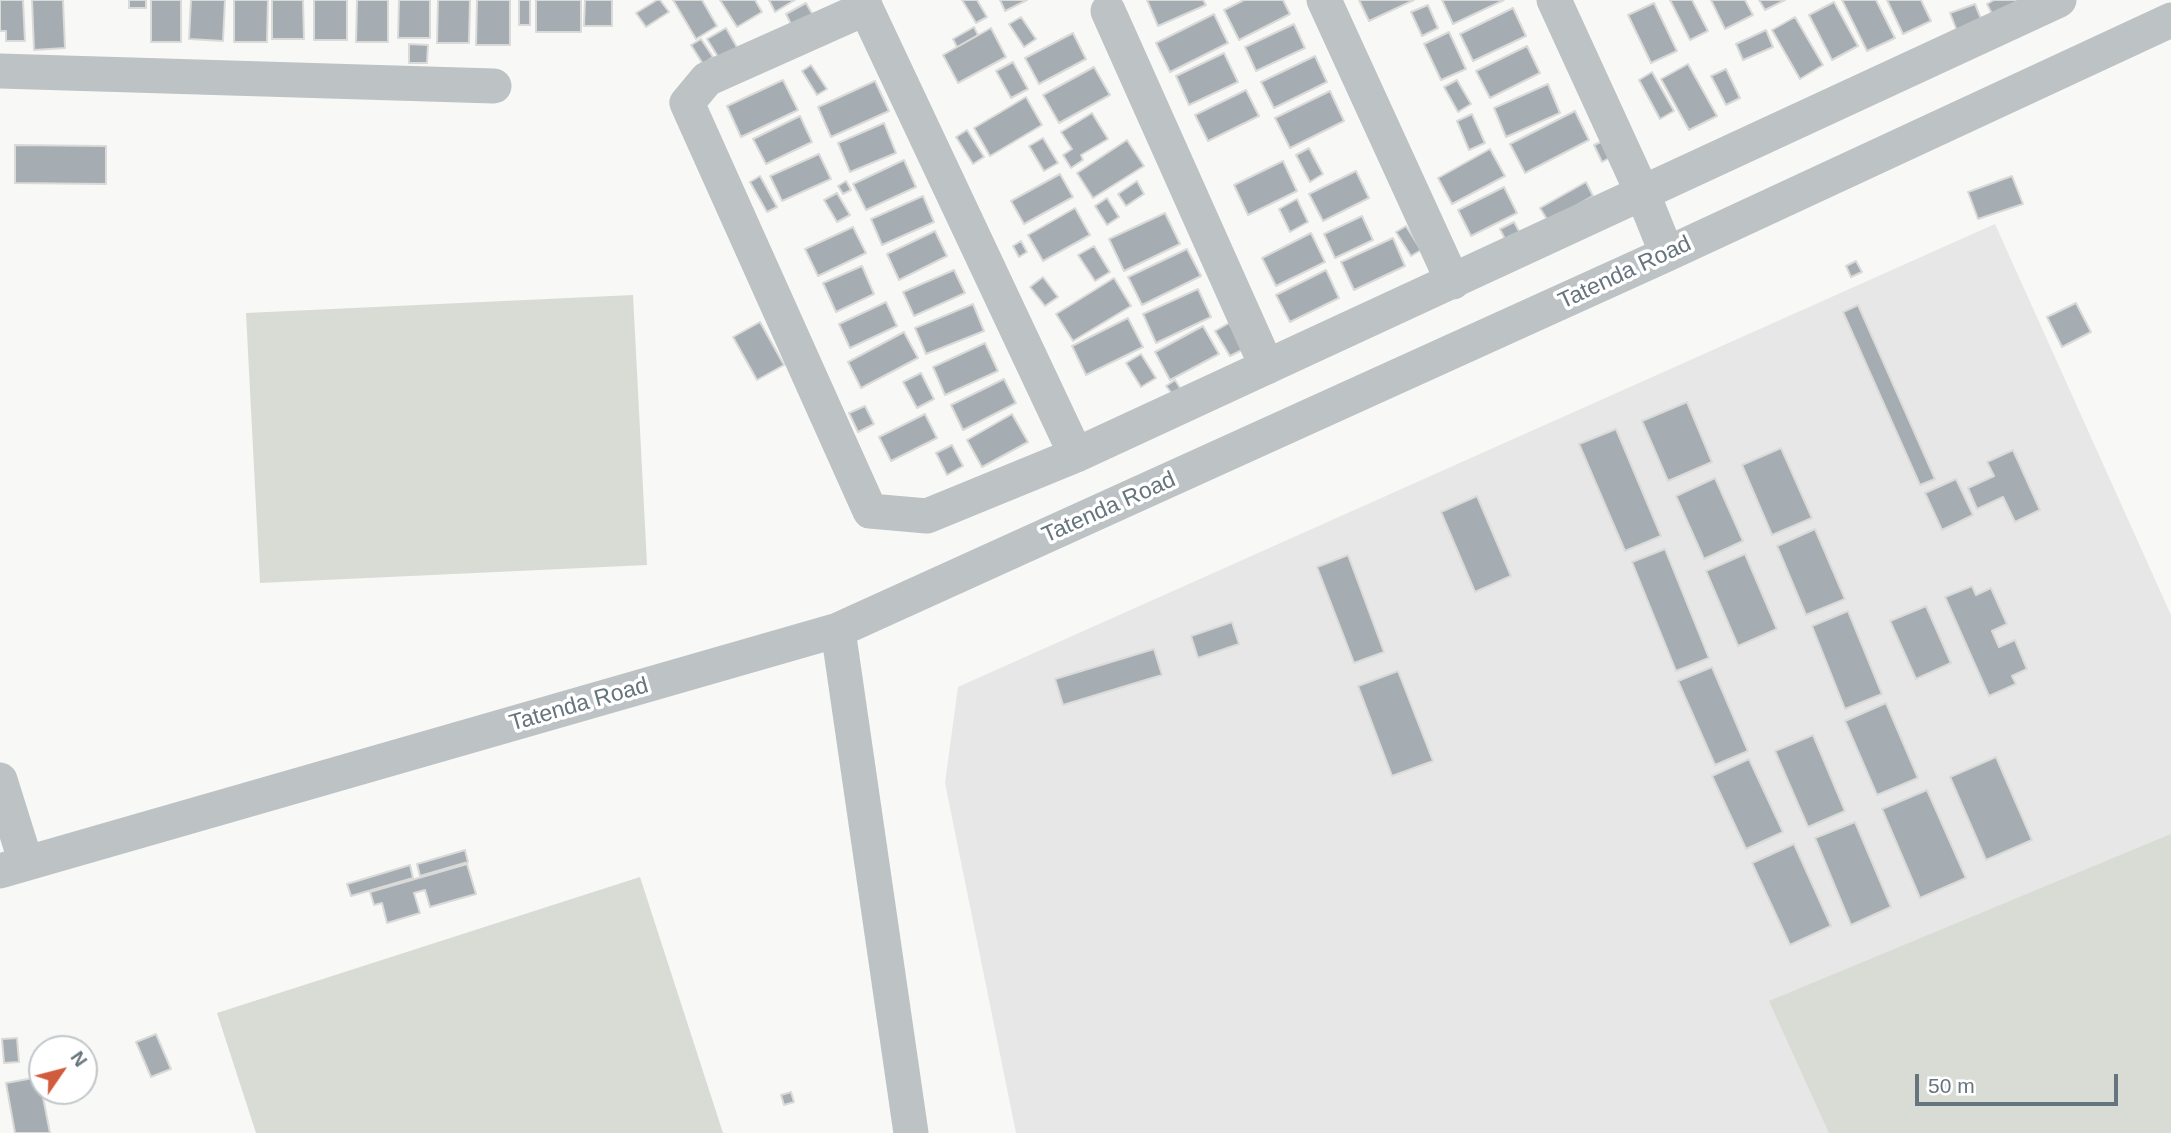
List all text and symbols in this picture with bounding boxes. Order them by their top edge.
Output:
street label: Tatenda Road [1554,230,1696,316]
street label: Tatenda Road [1038,466,1180,550]
street label: Tatenda Road [506,672,652,738]
north arrow [28,1035,98,1105]
text: N [66,1047,92,1070]
scale bar [1919,1060,2122,1104]
text: 50 m [1928,1074,1975,1097]

